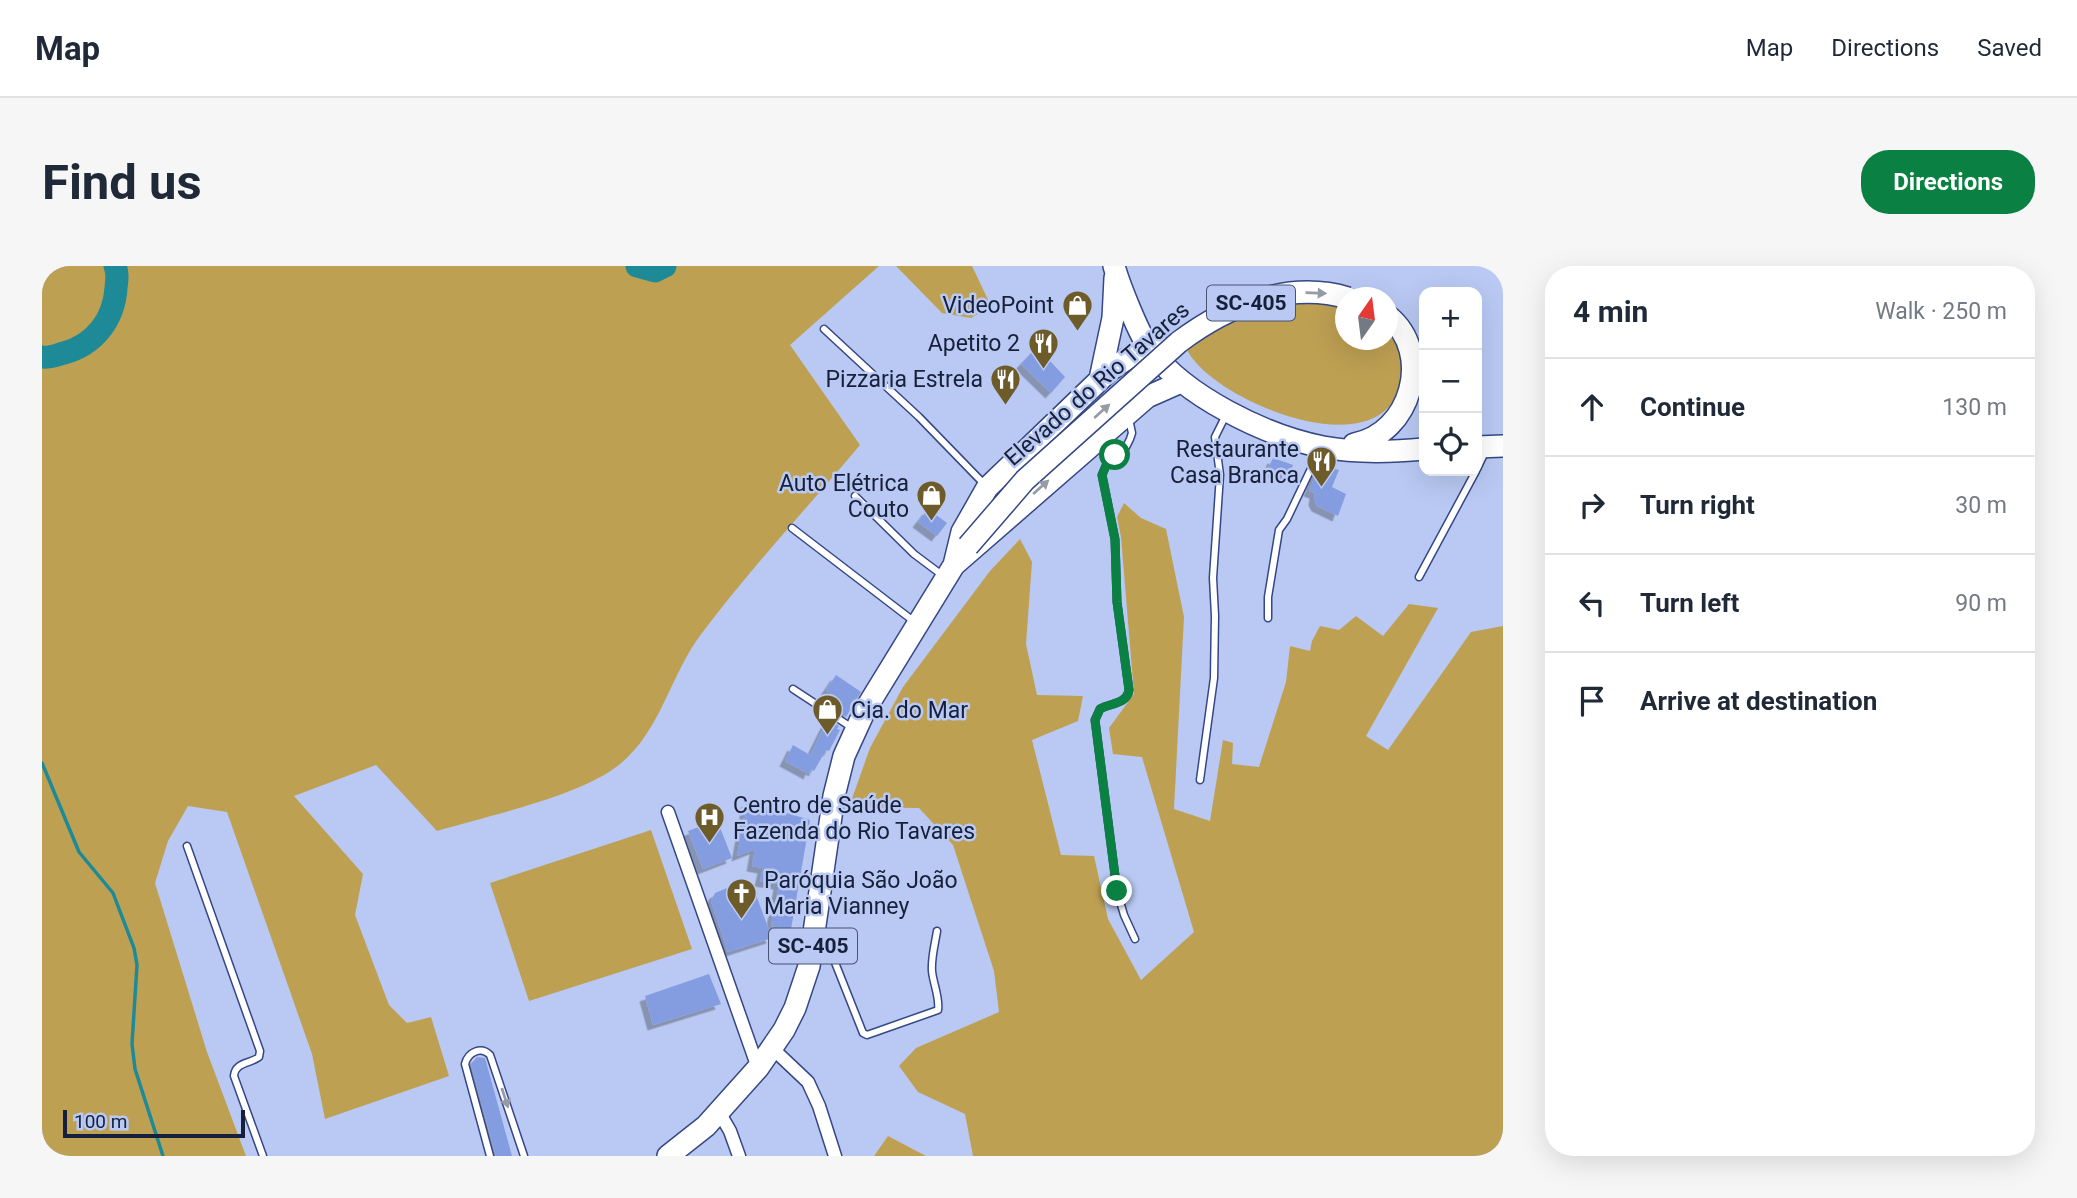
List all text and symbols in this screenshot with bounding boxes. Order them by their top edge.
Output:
text: Map [35,29,100,68]
text: Map [1746,34,1793,62]
text: Directions [1831,34,1939,62]
text: Saved [1977,34,2042,62]
button: Directions [1861,150,2035,214]
text: Find us [42,154,202,211]
road number: SC-405 [1207,286,1295,320]
one-way arrow [1305,287,1327,298]
north arrow [1335,287,1398,350]
map controls [1419,287,1482,476]
button: + [1419,287,1482,350]
shop icon: VideoPoint [1060,288,1094,332]
place label: VideoPoint [942,292,1054,319]
text: 4 min [1573,294,1648,329]
street label: Elevado do Rio Tavares [999,296,1195,472]
text: Walk · 250 m [1875,298,2007,325]
restaurant icon: Apetito 2 [1026,326,1060,370]
place label: Apetito 2 [928,330,1020,357]
button: − [1419,350,1482,413]
restaurant icon: Pizzaria Estrela [989,362,1023,406]
place label: Pizzaria Estrela [826,366,983,393]
icon: ahead [1573,388,1611,426]
text: Continue [1640,392,1745,422]
text: 130 m [1942,394,2007,421]
one-way arrow [1093,403,1111,419]
button: locate [1419,413,1482,476]
place label: Restaurante Casa Branca [1170,436,1299,489]
route start [1099,439,1130,470]
restaurant icon: Restaurante Casa Branca [1305,445,1339,489]
place label: Auto Elétrica Couto [779,470,909,523]
shop icon: Auto Elétrica Couto [915,479,949,523]
one-way arrow [1033,480,1050,495]
icon: right [1573,486,1611,524]
text: Turn right [1640,490,1755,520]
text: 30 m [1955,492,2007,519]
icon: left [1573,584,1611,622]
text: Turn left [1640,588,1739,618]
text: 90 m [1955,590,2007,617]
icon: arrive [1573,682,1611,720]
text: Arrive at destination [1640,686,1877,716]
shop icon: Cia. do Mar [811,693,845,737]
place label: Cia. do Mar [851,697,968,724]
place label: Centro de Saúde Fazenda do Rio Tavares [733,792,975,845]
hospital icon: Centro de Saúde Fazenda do Rio Tavares [693,801,727,845]
place label: Paróquia São João Maria Vianney [764,867,958,920]
route end [1101,875,1132,906]
church icon: Paróquia São João Maria Vianney [724,876,758,920]
road number: SC-405 [769,928,857,964]
one-way arrow [500,1088,511,1109]
scale bar [63,1107,245,1139]
text: 100 m [74,1110,127,1133]

